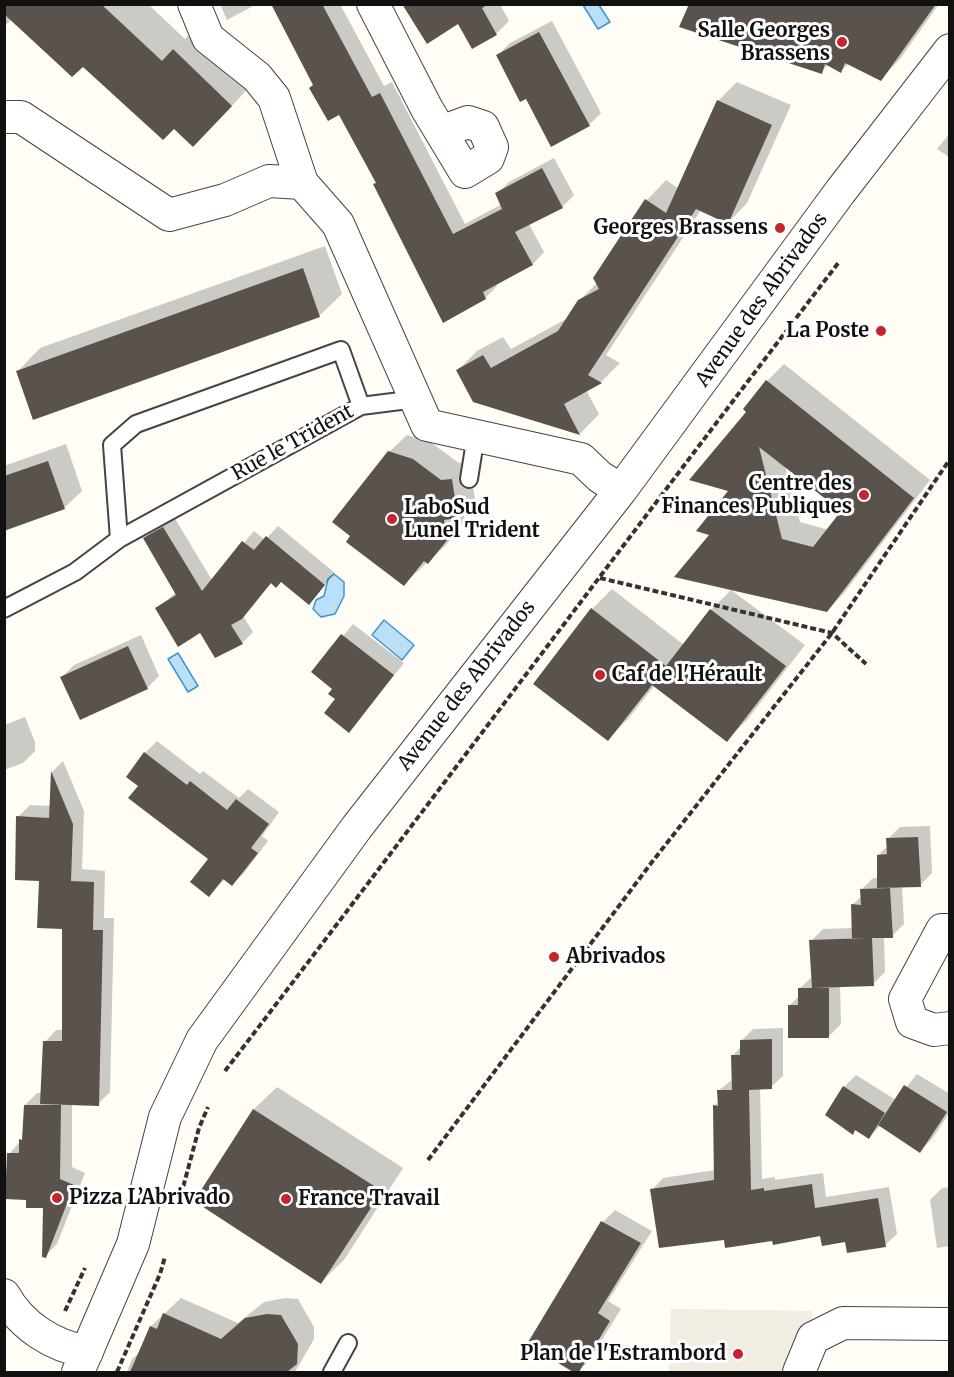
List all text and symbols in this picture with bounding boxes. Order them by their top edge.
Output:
place label: Salle Georges Brassens [697,19,830,66]
marker: Salle Georges Brassens [835,35,849,49]
street label: Avenue des Abrivados [691,208,833,392]
place label: Georges Brassens [593,216,768,240]
marker: Georges Brassens [773,221,787,235]
place label: La Poste [786,319,869,343]
marker: La Poste [874,324,888,338]
street label: Rue le Trident [228,400,358,486]
place label: Centre des Finances Publiques [661,472,852,519]
marker: Centre des Finances Publiques [857,488,871,502]
place label: LaboSud Lunel Trident [404,496,540,543]
marker: LaboSud Lunel Trident [385,512,399,526]
street label: Avenue des Abrivados [393,596,541,776]
place label: Caf de l'Hérault [612,663,763,687]
marker: Caf de l'Hérault [593,668,607,682]
place label: Abrivados [566,945,666,969]
marker: Abrivados [547,950,561,964]
place label: Pizza L’Abrivado [69,1186,230,1210]
place label: France Travail [298,1187,440,1211]
marker: Pizza L’Abrivado [50,1191,64,1205]
marker: France Travail [279,1192,293,1206]
place label: Plan de l'Estrambord [520,1342,726,1366]
marker: Plan de l'Estrambord [731,1347,745,1361]

